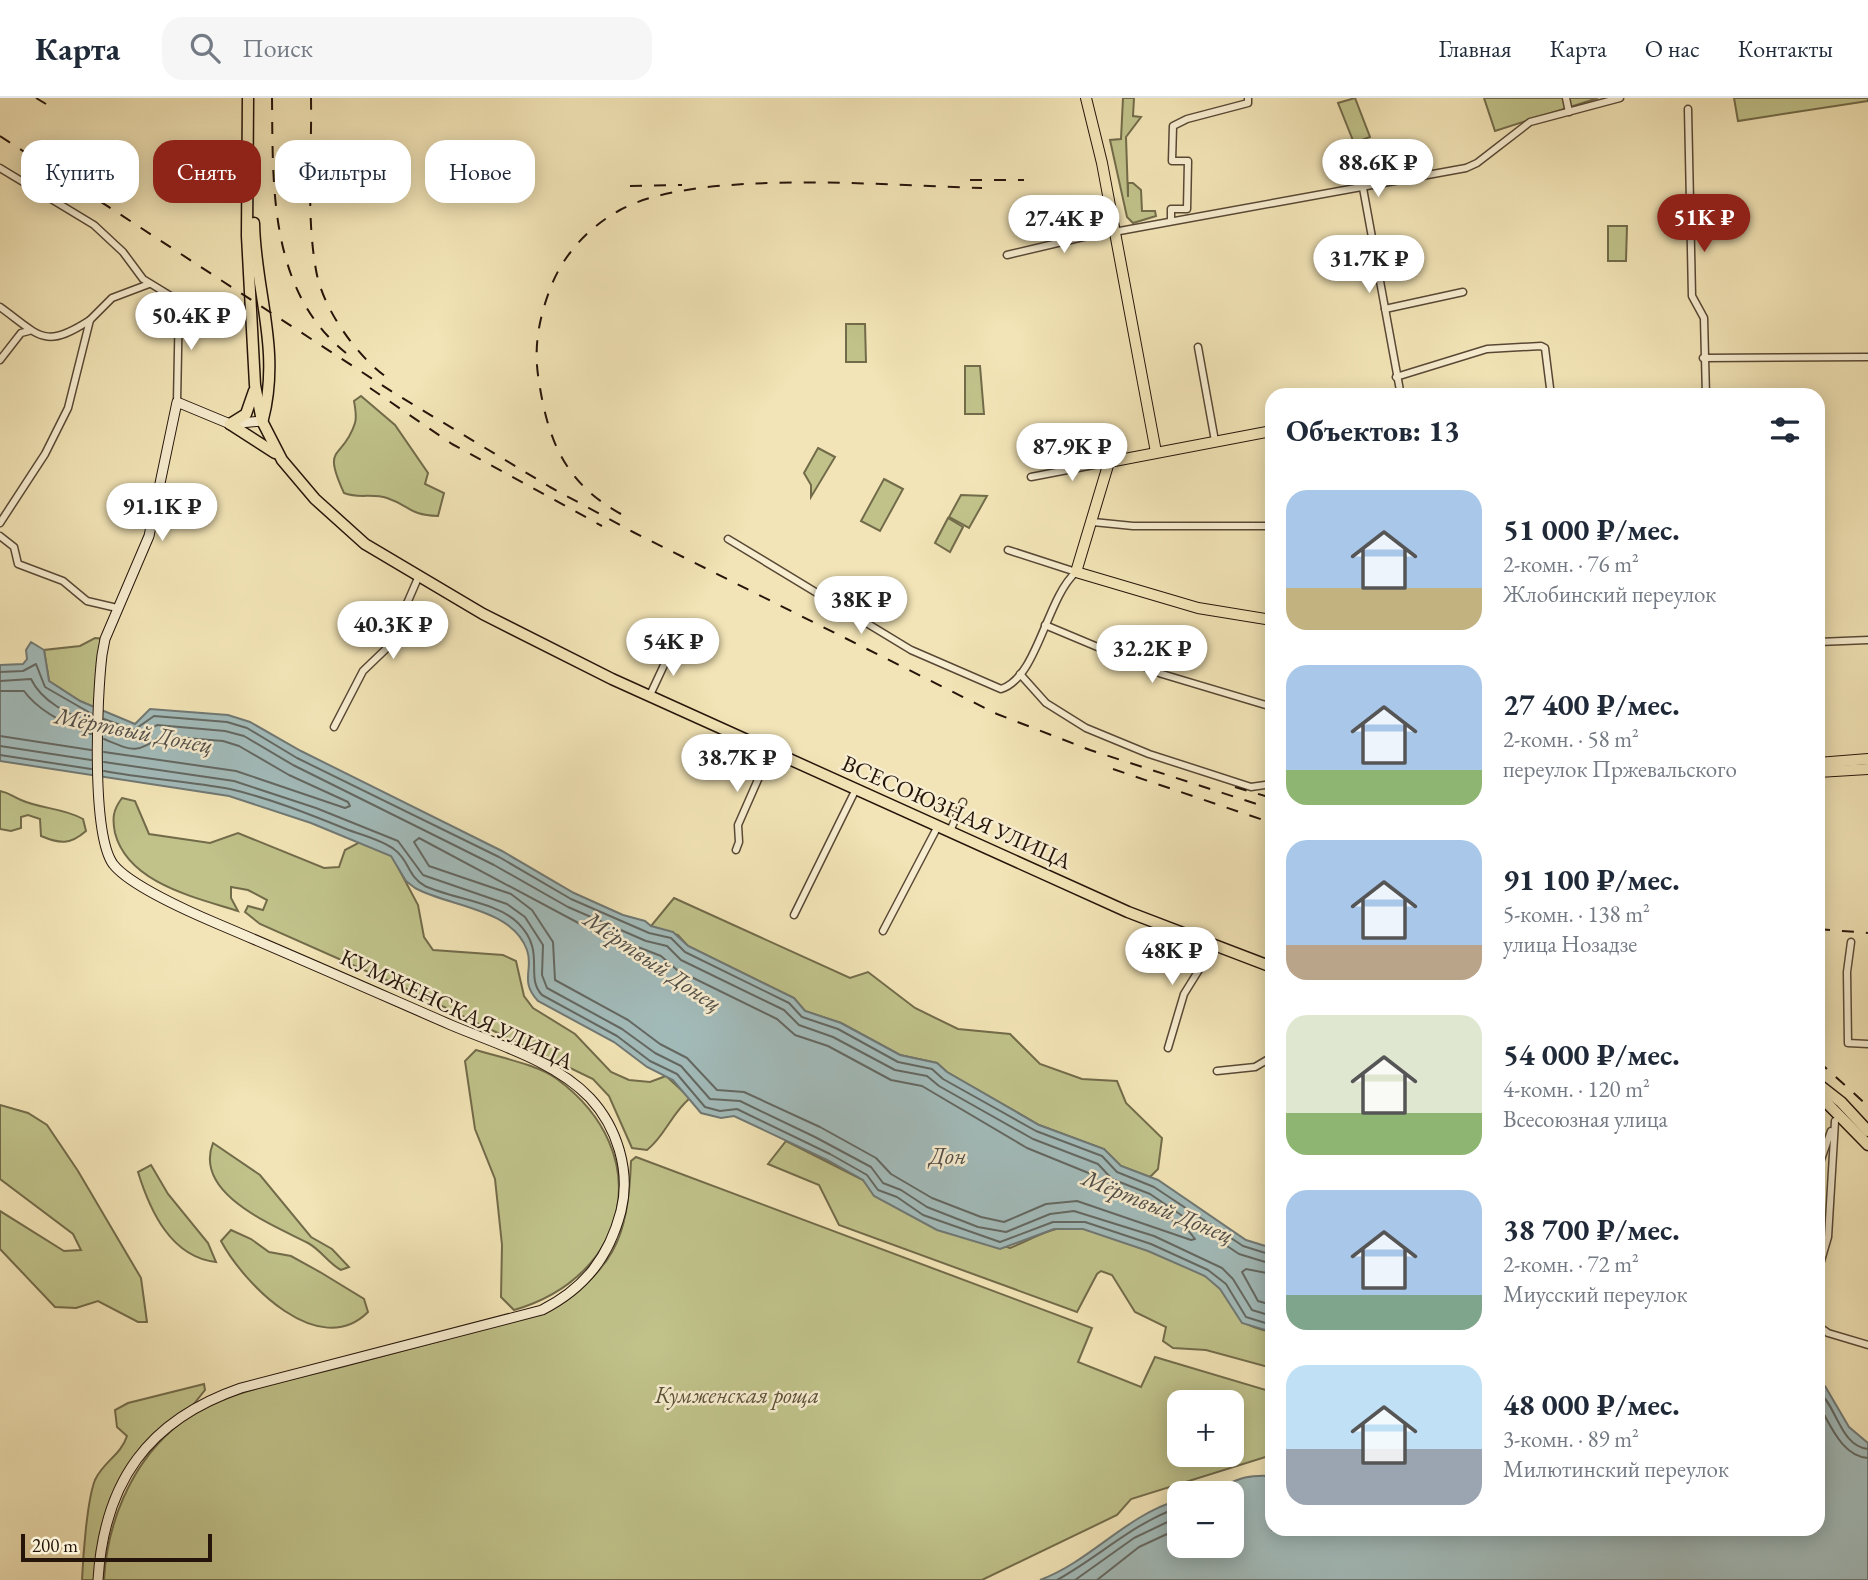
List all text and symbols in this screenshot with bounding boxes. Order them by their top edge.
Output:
search box [162,17,652,80]
text: Карта [35,27,120,70]
icon: search [186,29,224,67]
text: Поиск [242,31,313,65]
text: Главная [1438,33,1512,64]
text: Карта [1550,33,1607,64]
text: О нас [1645,33,1700,64]
text: Контакты [1738,33,1833,64]
chip: Купить [21,140,139,203]
chip: Снять [153,140,261,203]
chip: Фильтры [275,140,411,203]
chip: Новое [425,140,535,203]
pin: 88.6K ₽ [1313,140,1443,199]
text: 88.6K ₽ [1338,147,1418,177]
pin: 51K ₽ [1655,194,1753,254]
pin: 27.4K ₽ [999,195,1129,255]
text: 51K ₽ [1673,202,1735,232]
text: 27.4K ₽ [1024,203,1104,233]
pin: 31.7K ₽ [1304,236,1434,295]
text: 31.7K ₽ [1329,243,1409,273]
pin: 50.4K ₽ [126,292,256,352]
text: 50.4K ₽ [151,300,231,330]
text: Объектов: 13 [1286,411,1460,450]
icon: filters [1766,411,1804,449]
pin: 87.9K ₽ [1007,424,1137,483]
text: 87.9K ₽ [1032,431,1112,461]
pin: 91.1K ₽ [97,484,227,543]
text: 91.1K ₽ [122,491,202,521]
text: 51 000 ₽/мес. [1503,510,1680,549]
icon: home [1342,518,1426,602]
text: 2-комн. · 76 m² [1503,549,1639,579]
pin: 38K ₽ [812,576,910,636]
text: Жлобинский переулок [1503,579,1716,609]
text: 38K ₽ [830,584,892,614]
pin: 40.3K ₽ [328,602,458,661]
text: 40.3K ₽ [353,609,433,639]
pin: 54K ₽ [624,618,722,678]
text: 54K ₽ [642,626,704,656]
pin: 32.2K ₽ [1087,626,1217,685]
text: 32.2K ₽ [1112,633,1192,663]
text: 27 400 ₽/мес. [1503,685,1680,724]
icon: home [1342,693,1426,777]
water label: Мёртвый Донец [51,699,215,760]
text: 2-комн. · 58 m² [1503,724,1639,754]
pin: 38.7K ₽ [672,734,802,794]
text: 38.7K ₽ [697,742,777,772]
street label: ВСЕСОЮЗНАЯ УЛИЦА [837,748,1077,877]
text: переулок Пржевальского [1503,754,1737,784]
text: 91 100 ₽/мес. [1503,860,1680,899]
icon: home [1342,868,1426,952]
text: 5-комн. · 138 m² [1503,899,1650,929]
water label: Мёртвый Донец [576,902,728,1019]
pin: 48K ₽ [1123,928,1221,987]
text: улица Нозадзе [1503,929,1637,959]
text: 48K ₽ [1141,935,1203,965]
street label: КУМЖЕНСКАЯ УЛИЦА [336,942,579,1077]
text: 54 000 ₽/мес. [1503,1035,1680,1074]
icon: home [1342,1043,1426,1127]
text: 4-комн. · 120 m² [1503,1074,1650,1104]
text: Всесоюзная улица [1503,1104,1668,1134]
water label: Дон [927,1140,967,1171]
water label: Мёртвый Донец [1076,1161,1238,1250]
text: 38 700 ₽/мес. [1503,1210,1680,1249]
icon: home [1342,1218,1426,1302]
text: 2-комн. · 72 m² [1503,1249,1639,1279]
text: Миусский переулок [1503,1279,1688,1309]
park label: Кумженская роща [654,1380,819,1410]
text: 48 000 ₽/мес. [1503,1385,1680,1424]
map controls [1167,1390,1244,1558]
button: + [1167,1390,1244,1467]
icon: home [1342,1393,1426,1477]
text: 3-комн. · 89 m² [1503,1424,1639,1454]
text: Милютинский переулок [1503,1454,1729,1484]
button: − [1167,1481,1244,1558]
scale bar [21,1531,212,1563]
text: 200 m [32,1533,78,1558]

